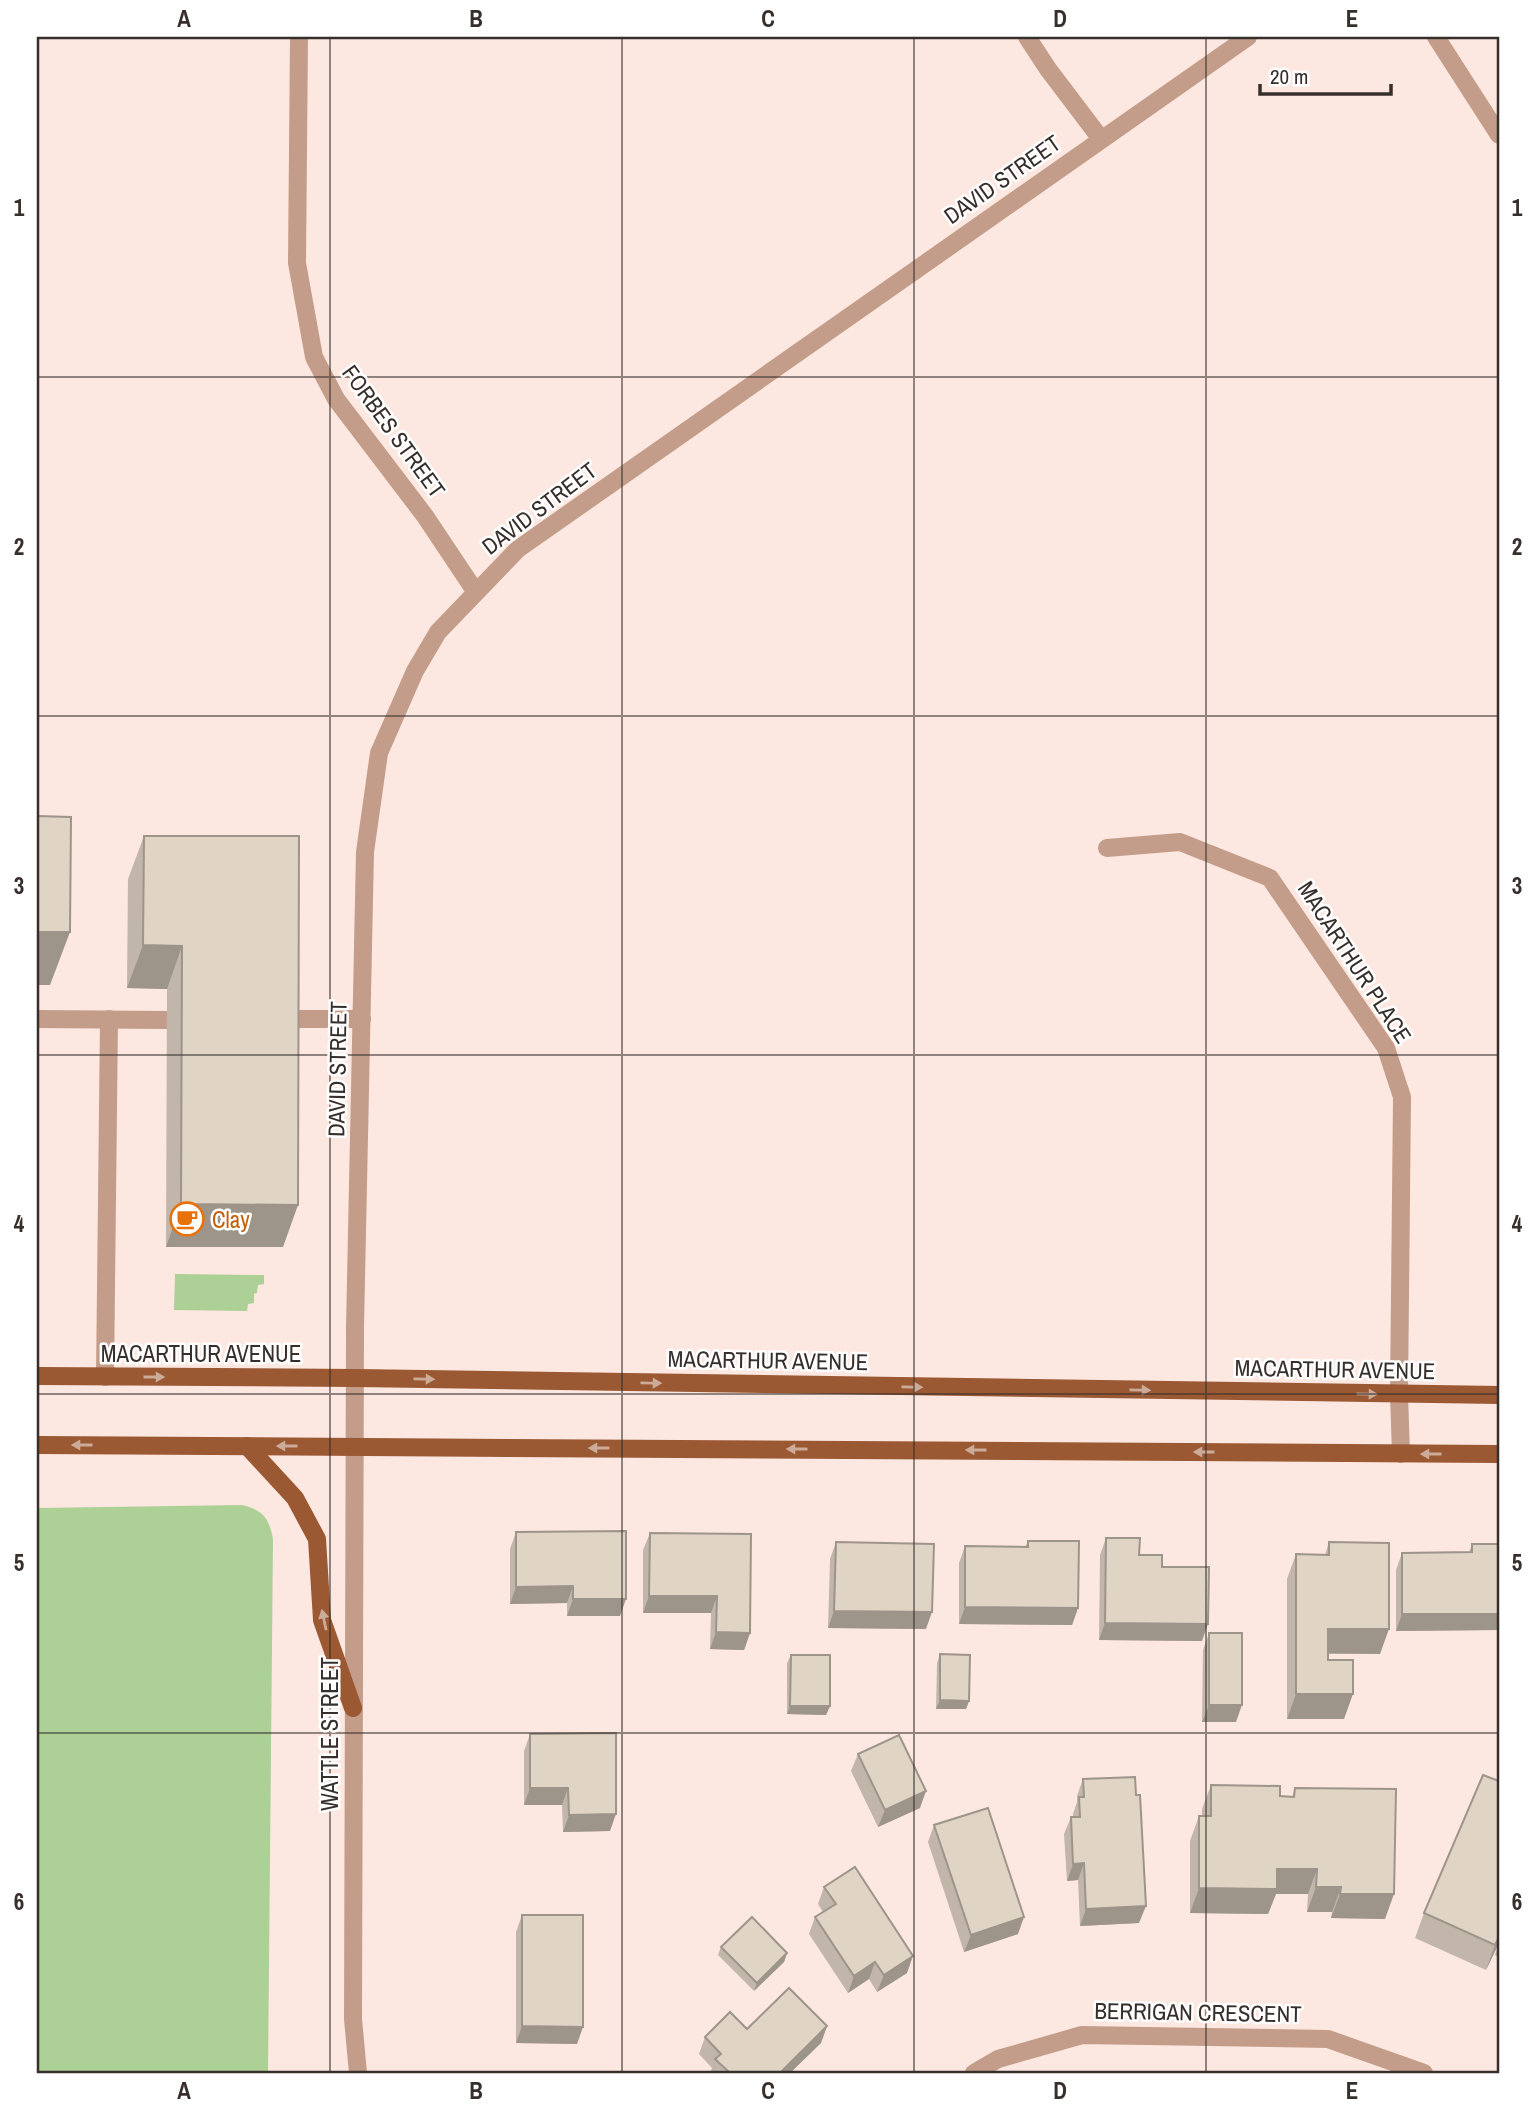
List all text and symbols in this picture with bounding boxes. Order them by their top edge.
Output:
text: A [177,3,191,34]
text: B [469,3,483,34]
text: C [761,3,775,34]
text: D [1053,3,1067,34]
text: E [1346,3,1358,34]
scale bar [1260,52,1391,96]
text: 20 m [1270,62,1308,91]
street label: DAVID STREET [937,127,1067,231]
text: 1 [14,192,25,223]
text: 1 [1512,192,1523,223]
street label: FORBES STREET [335,358,453,504]
street label: DAVID STREET [475,454,603,561]
text: 2 [14,531,24,562]
text: 2 [1512,531,1522,562]
text: 3 [14,870,24,901]
text: 3 [1512,870,1522,901]
street label: MACARTHUR PLACE [1291,875,1419,1049]
street label: DAVID STREET [320,1000,354,1137]
cafe icon: Clay [168,1200,206,1238]
place label: Clay [212,1204,250,1235]
text: 4 [14,1208,25,1239]
text: 4 [1512,1208,1523,1239]
street label: MACARTHUR AVENUE [101,1338,301,1369]
street label: MACARTHUR AVENUE [667,1343,869,1377]
street label: MACARTHUR AVENUE [1234,1352,1436,1386]
one-way arrow [143,1371,165,1383]
one-way arrow [413,1373,435,1385]
one-way arrow [641,1377,663,1389]
one-way arrow [902,1381,924,1393]
one-way arrow [1129,1385,1151,1396]
one-way arrow [1357,1388,1379,1400]
one-way arrow [70,1439,92,1451]
one-way arrow [275,1440,297,1452]
one-way arrow [588,1442,610,1454]
one-way arrow [786,1443,808,1455]
one-way arrow [965,1445,987,1456]
one-way arrow [1192,1446,1214,1458]
one-way arrow [1420,1448,1442,1460]
text: 5 [14,1547,24,1578]
text: 5 [1512,1547,1522,1578]
one-way arrow [318,1609,329,1631]
street label: WATTLE STREET [314,1656,345,1811]
text: 6 [14,1886,24,1917]
text: 6 [1512,1886,1522,1917]
street label: BERRIGAN CRESCENT [1094,1995,1302,2029]
text: A [177,2075,191,2106]
text: B [469,2075,483,2106]
text: C [761,2075,775,2106]
text: D [1053,2075,1067,2106]
text: E [1346,2075,1358,2106]

